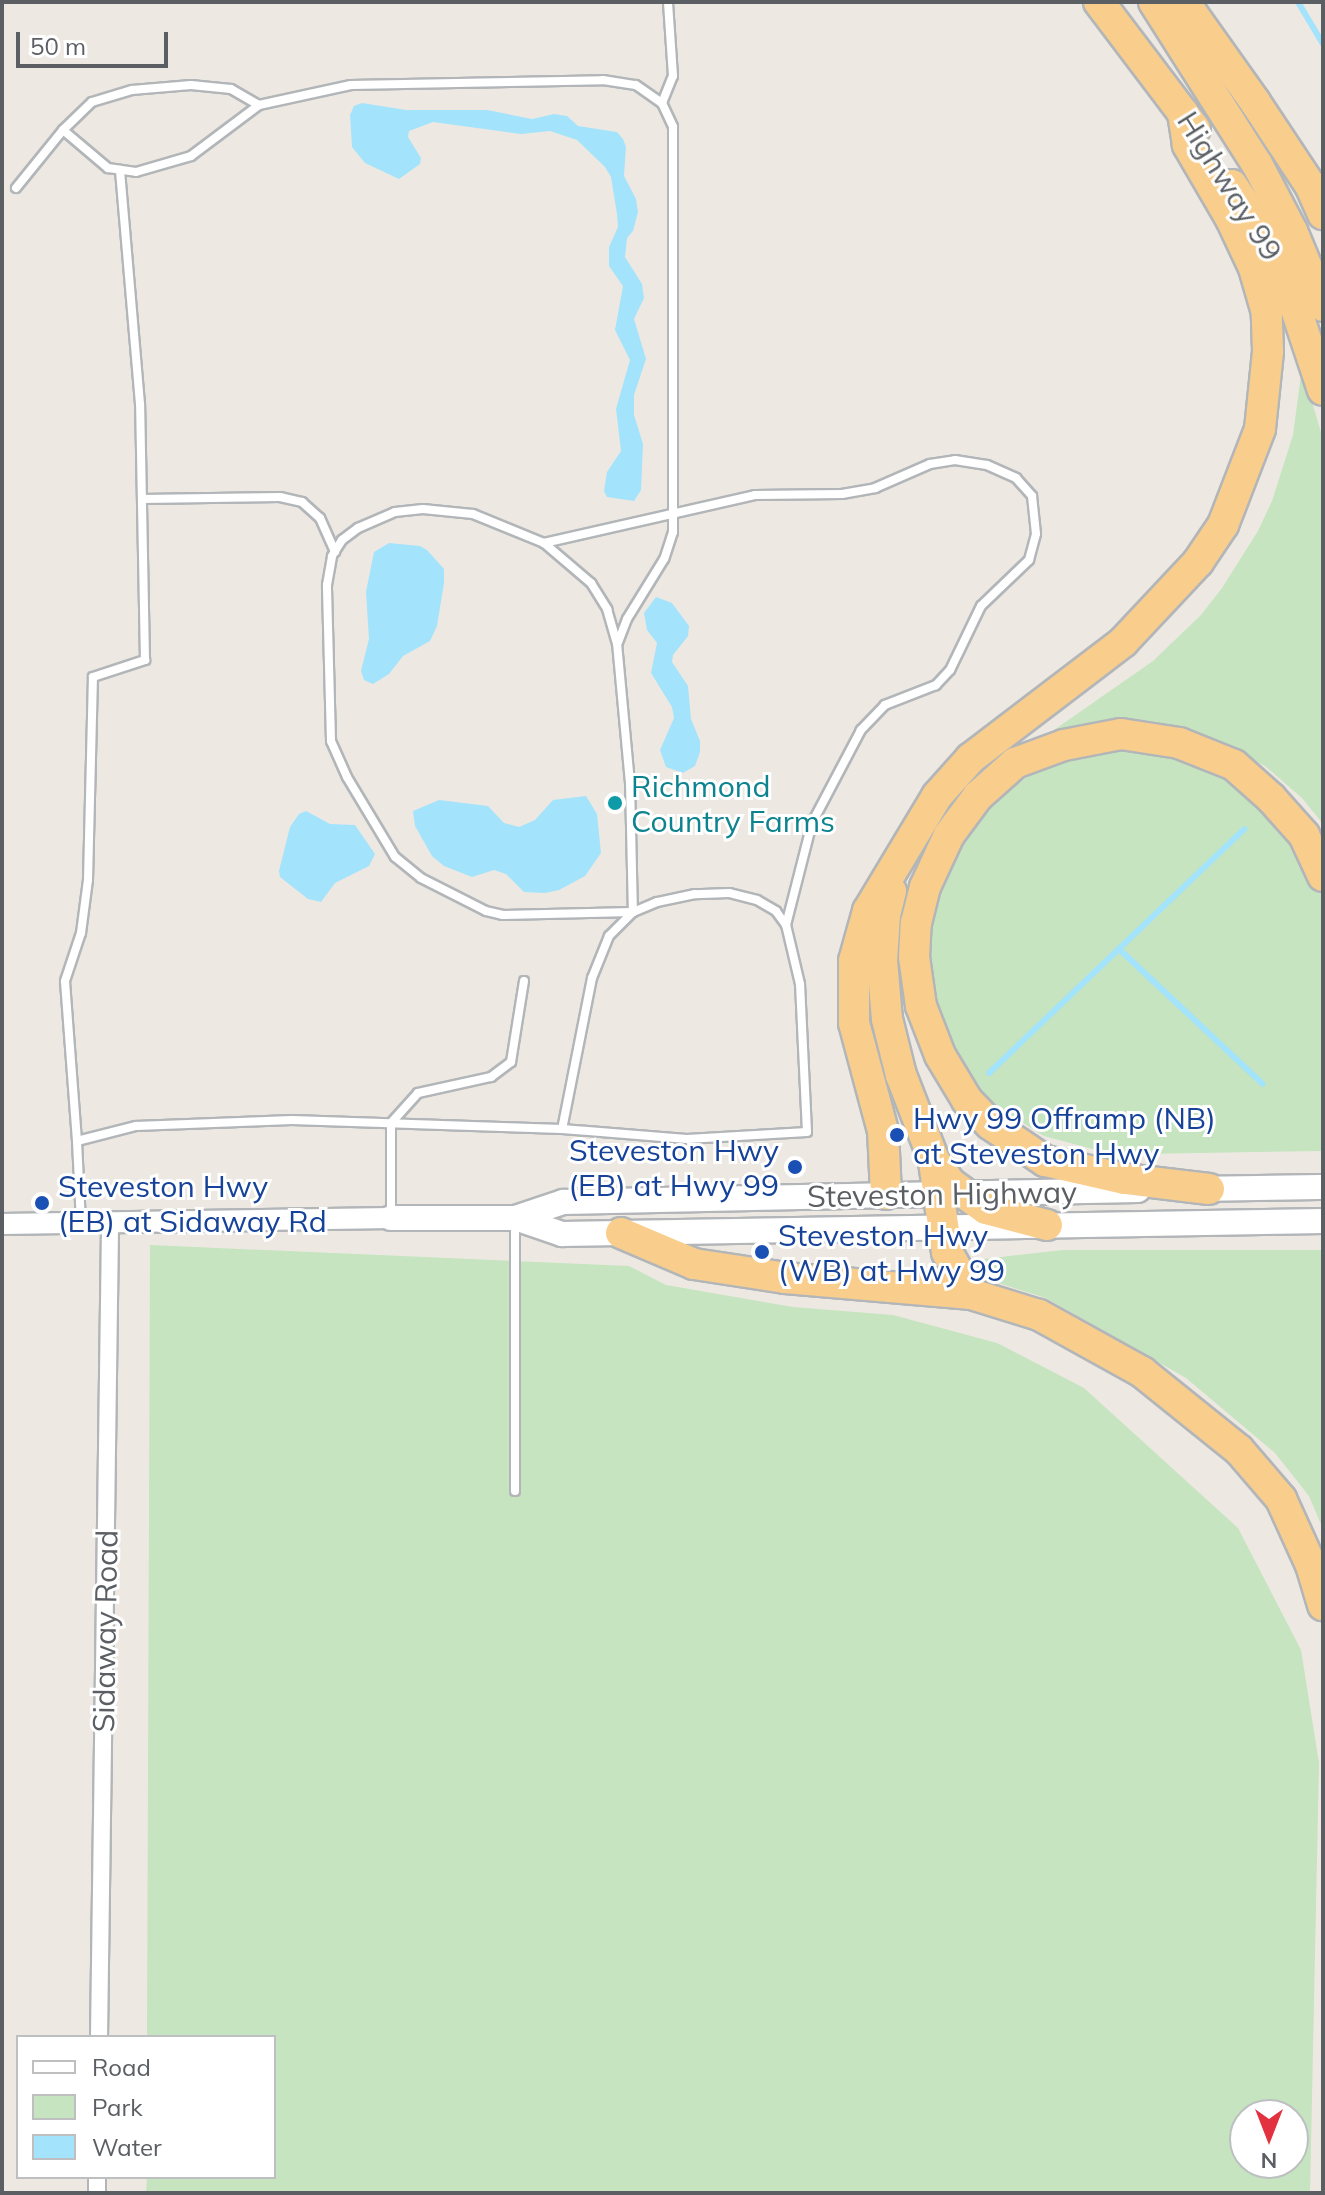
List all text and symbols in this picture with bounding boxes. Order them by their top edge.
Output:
scale bar [20,16,172,66]
text: 50 m [30,31,86,61]
street label: Highway 99 [1170,105,1290,267]
place label: Richmond Country Farms [631,768,835,838]
marker: Richmond Country Farms [606,794,624,812]
place label: Hwy 99 Offramp (NB) at Steveston Hwy [913,1100,1216,1170]
marker: Hwy 99 Offramp (NB) at Steveston Hwy [888,1126,906,1144]
place label: Steveston Hwy (EB) at Hwy 99 [569,1132,779,1202]
marker: Steveston Hwy (EB) at Hwy 99 [786,1158,804,1176]
place label: Steveston Hwy (EB) at Sidaway Rd [58,1168,327,1238]
street label: Steveston Highway [807,1174,1077,1214]
marker: Steveston Hwy (EB) at Sidaway Rd [33,1194,51,1212]
place label: Steveston Hwy (WB) at Hwy 99 [778,1217,1005,1288]
marker: Steveston Hwy (WB) at Hwy 99 [753,1243,771,1261]
street label: Sidaway Road [85,1529,125,1733]
legend [16,2035,276,2179]
text: Road [92,2052,151,2082]
text: Park [92,2092,143,2122]
north arrow [1229,2099,1309,2179]
text: Water [92,2132,162,2162]
text: N [1261,2147,1277,2175]

